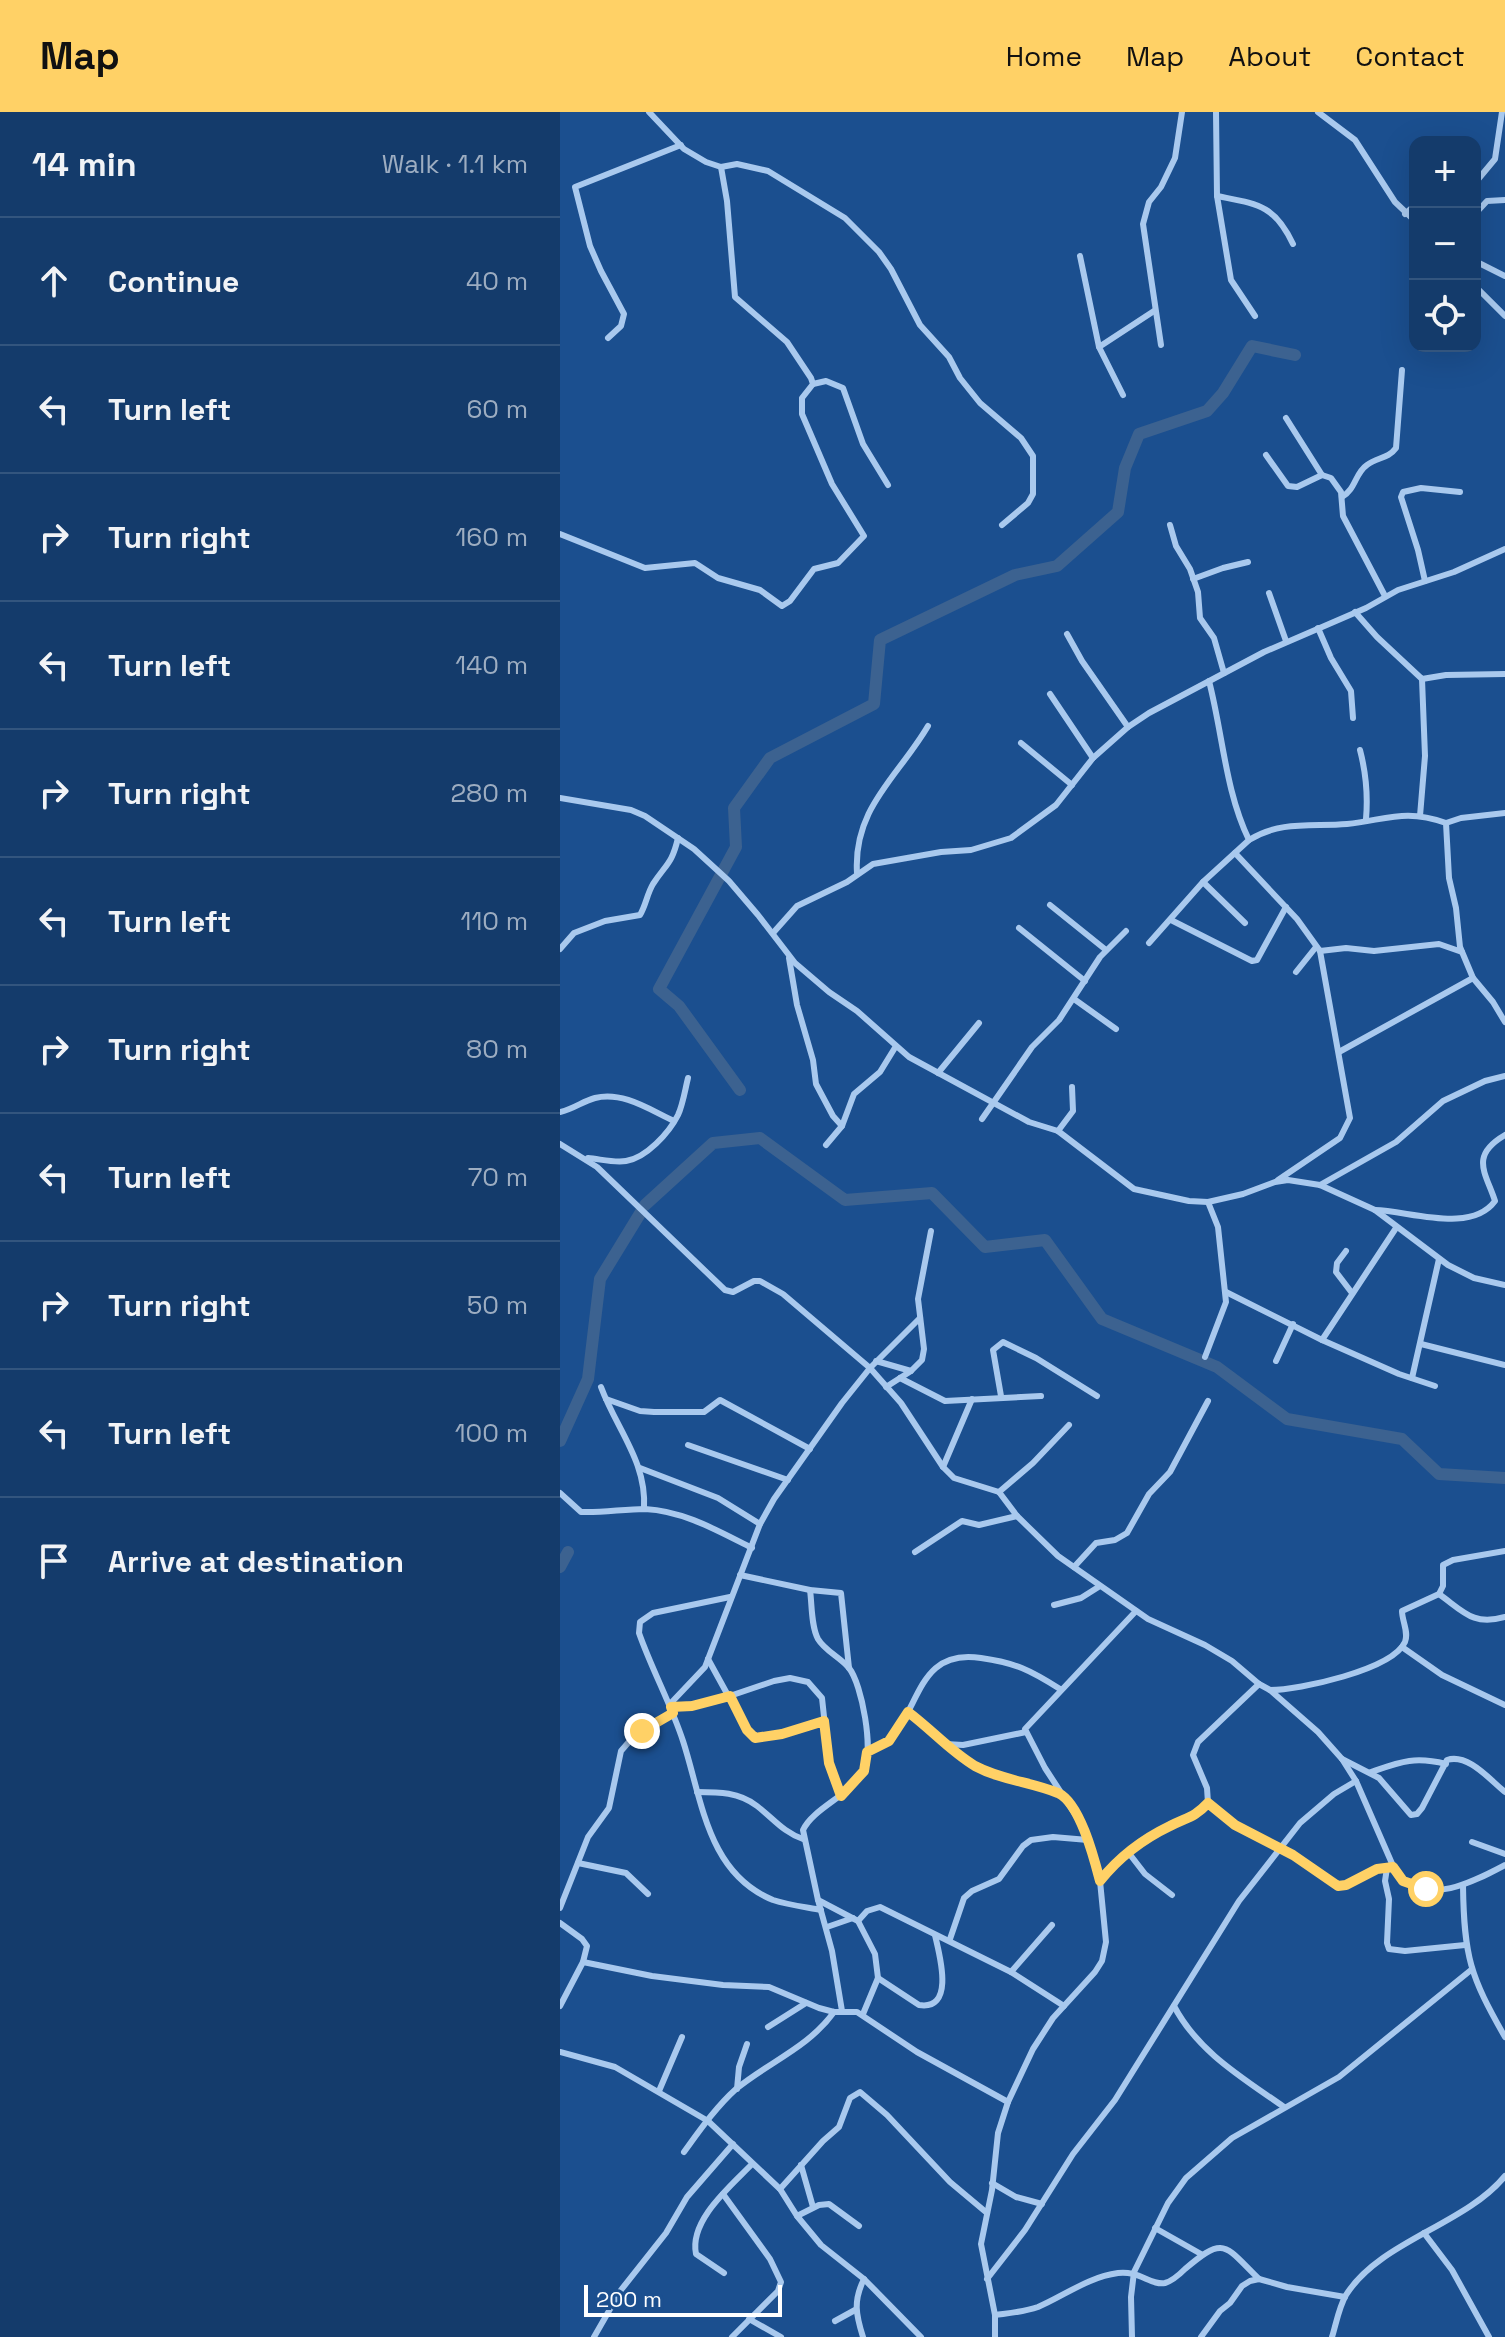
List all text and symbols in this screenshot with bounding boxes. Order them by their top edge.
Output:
text: Map [40,32,120,80]
text: Home [1006,38,1082,74]
text: Map [1126,38,1184,74]
text: About [1228,38,1311,74]
text: Contact [1355,38,1465,74]
map controls [1409,136,1481,352]
button: + [1409,136,1481,208]
text: 14 min [32,143,137,186]
text: Walk · 1.1 km [382,147,528,181]
button: − [1409,208,1481,280]
icon: ahead [32,259,76,303]
text: Continue [108,262,239,301]
text: 40 m [466,264,528,298]
button: locate [1409,280,1481,352]
icon: left [32,387,76,431]
text: Turn left [108,390,231,429]
text: 60 m [466,392,528,426]
icon: right [32,515,76,559]
text: Turn right [108,518,251,557]
text: 160 m [456,520,528,554]
icon: left [32,643,76,687]
text: Turn left [108,646,231,685]
text: 140 m [455,648,528,682]
icon: right [32,771,76,815]
text: Turn right [108,774,251,813]
text: 280 m [450,776,528,810]
icon: left [32,899,76,943]
text: Turn left [108,902,231,941]
text: 110 m [461,904,528,938]
icon: right [32,1027,76,1071]
text: Turn right [108,1030,251,1069]
text: 80 m [466,1032,528,1066]
icon: left [32,1155,76,1199]
text: Turn left [108,1158,231,1197]
text: 70 m [468,1160,528,1194]
icon: right [32,1283,76,1327]
text: Turn right [108,1286,251,1325]
text: 50 m [467,1288,528,1322]
icon: left [32,1411,76,1455]
text: Turn left [108,1414,231,1453]
text: 100 m [455,1416,528,1450]
icon: arrive [32,1539,76,1583]
text: Arrive at destination [108,1542,404,1581]
route end [624,1713,660,1749]
route start [1408,1871,1444,1907]
scale bar [584,2281,782,2317]
text: 200 m [596,2285,662,2313]

